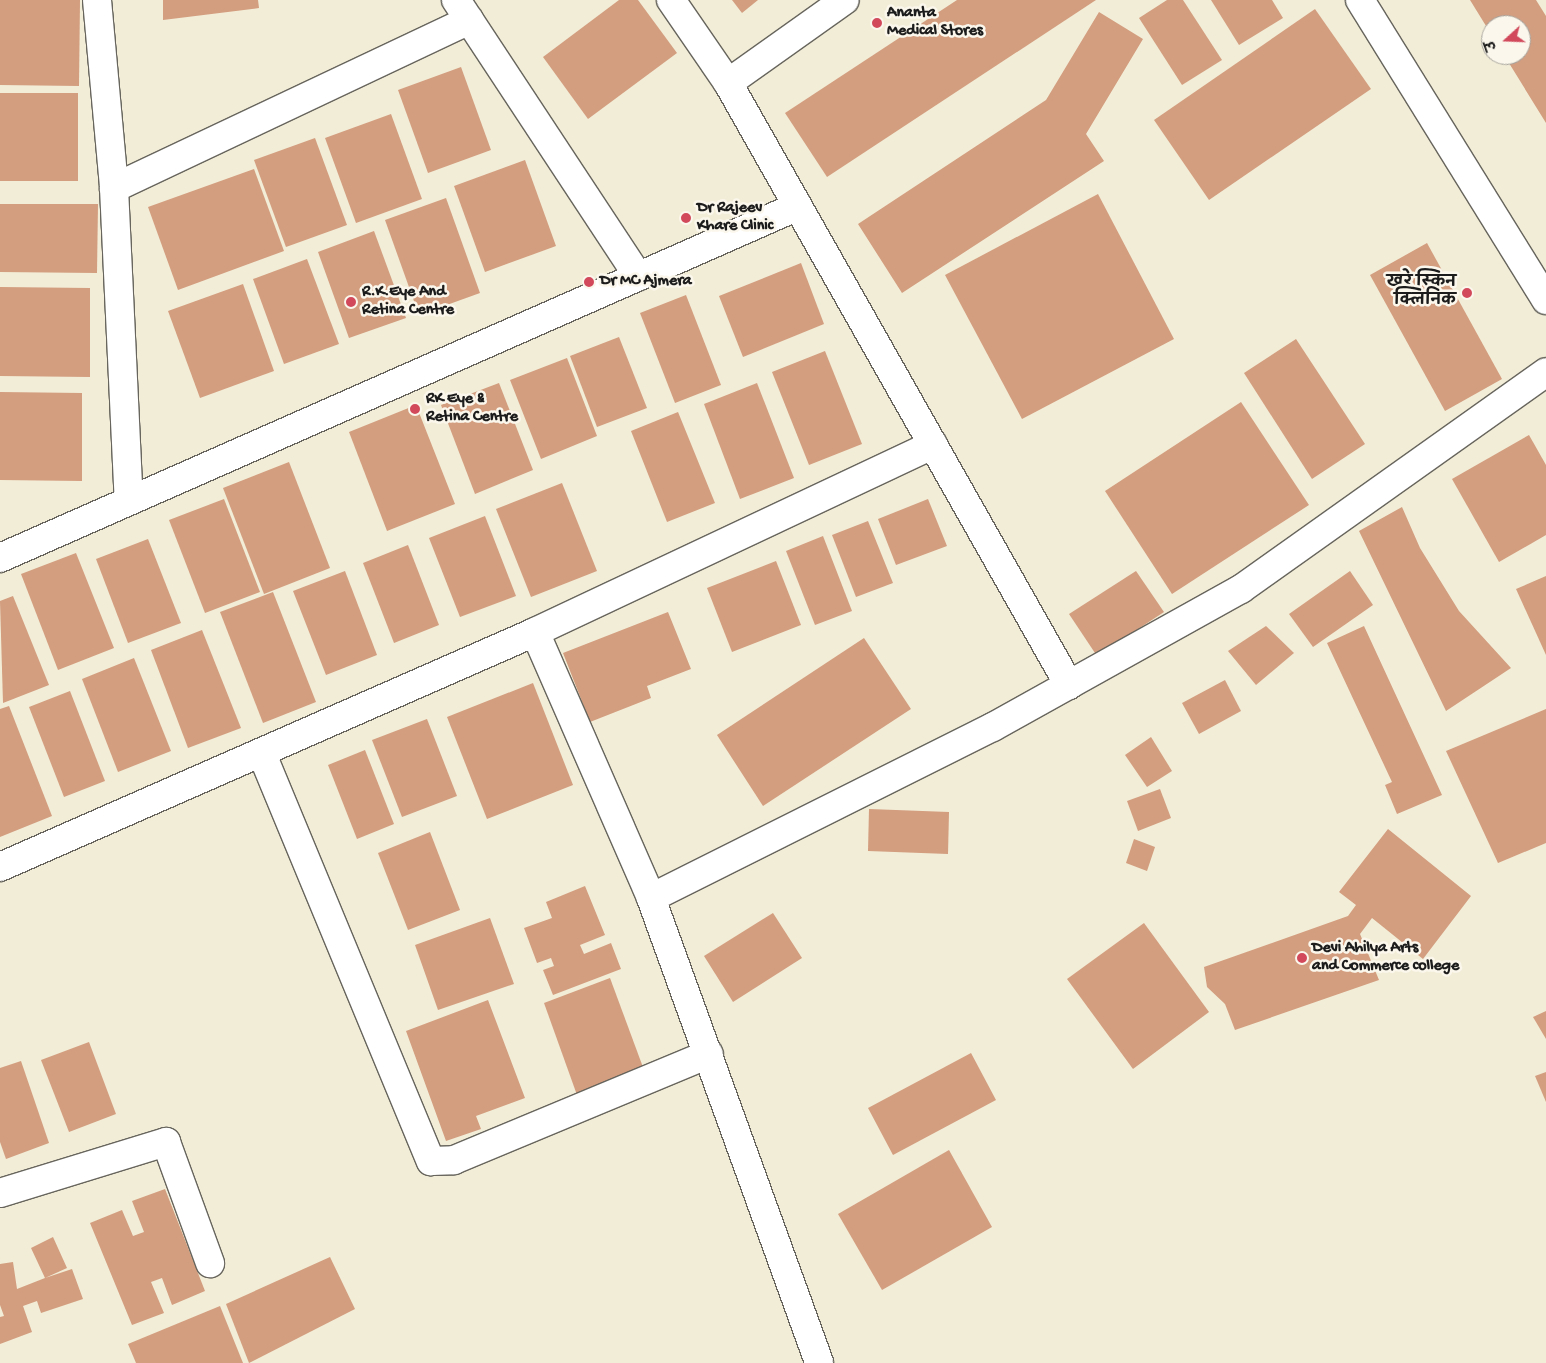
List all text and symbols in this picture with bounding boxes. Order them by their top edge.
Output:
place label: Ananta Medical Stores [887,4,983,42]
north arrow [1481,15,1531,65]
marker: Ananta Medical Stores [871,17,883,29]
text: उ [1483,38,1502,52]
place label: Dr Rajeev Khare Clinic [697,199,773,237]
marker: Dr Rajeev Khare Clinic [679,211,693,225]
place label: Dr MC Ajmera [600,272,692,292]
place label: खरे स्किन क्लिनिक [1387,274,1456,312]
marker: Dr MC Ajmera [582,275,596,289]
place label: R.K.Eye And Retina Centre [362,283,454,321]
marker: खरे स्किन क्लिनिक [1460,286,1474,300]
marker: R.K.Eye And Retina Centre [344,295,358,309]
place label: RK Eye & Retina Centre [426,390,518,428]
marker: RK Eye & Retina Centre [408,402,422,416]
place label: Devi Ahilya Arts and Commerce college [1312,939,1459,977]
marker: Devi Ahilya Arts and Commerce college [1296,952,1308,964]

